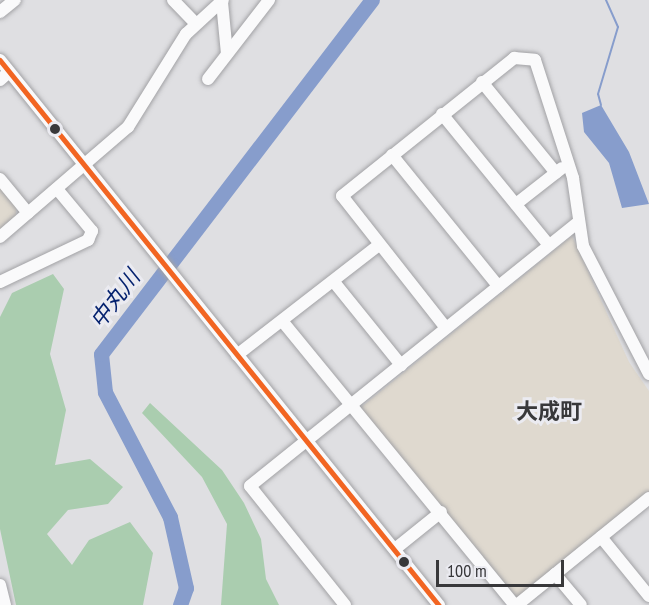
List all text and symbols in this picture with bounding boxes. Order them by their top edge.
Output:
unlabelled marker [49,123,61,135]
water label: 中丸川 [85,265,145,333]
district label: 大成町 [516,399,582,425]
scale bar [439,548,566,586]
unlabelled marker [398,556,410,568]
text: 100 m [447,559,487,582]

